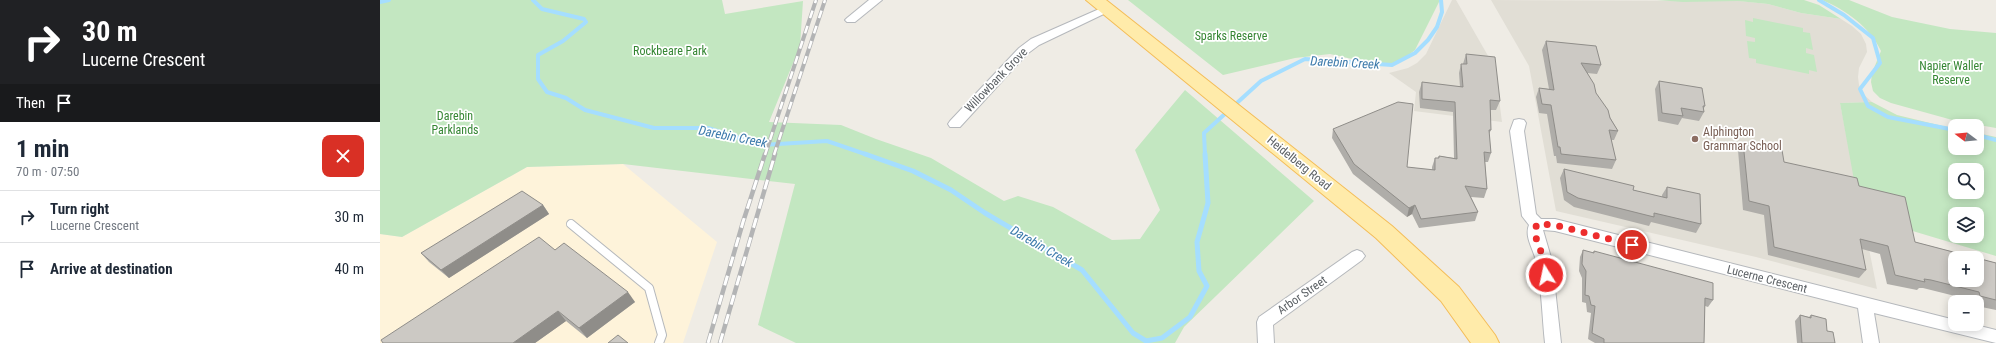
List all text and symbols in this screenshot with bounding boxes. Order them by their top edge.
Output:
text: 30 m [82,15,138,48]
icon: right [16,16,68,68]
park label: Sparks Reserve [1195,29,1268,43]
park label: Rockbeare Park [633,44,708,58]
street label: Willowbank Grove [962,45,1031,115]
text: Lucerne Crescent [82,49,205,70]
water label: Darebin Creek [1310,53,1380,72]
park label: Napier Waller Reserve [1919,59,1983,87]
icon: arrive [53,92,75,114]
text: Then [16,94,45,112]
park label: Darebin Parklands [431,109,479,137]
north arrow [1948,119,1984,155]
map controls [1948,119,1984,331]
water label: Darebin Creek [697,123,769,151]
place label: Alphington Grammar School [1703,125,1782,153]
street label: Heidelberg Road [1264,133,1334,193]
marker: Alphington Grammar School [1690,134,1700,144]
text: 1 min [16,135,69,163]
button: close [322,135,364,177]
button: search [1948,163,1984,199]
text: 70 m · 07:50 [16,164,79,179]
text: Turn right [50,200,109,218]
icon: right [16,206,38,228]
button: layers [1948,207,1984,243]
text: 30 m [334,208,364,226]
text: Lucerne Crescent [50,218,139,233]
water label: Darebin Creek [1008,223,1076,270]
pin [1615,228,1649,262]
icon: arrive [1621,234,1643,256]
button: + [1948,251,1984,287]
position arrow [1525,254,1567,296]
icon: arrive [16,258,38,280]
text: Arrive at destination [50,260,173,278]
text: 40 m [334,260,364,278]
street label: Lucerne Crescent [1725,262,1809,296]
street label: Arbor Street [1275,273,1330,317]
button: − [1948,295,1984,331]

